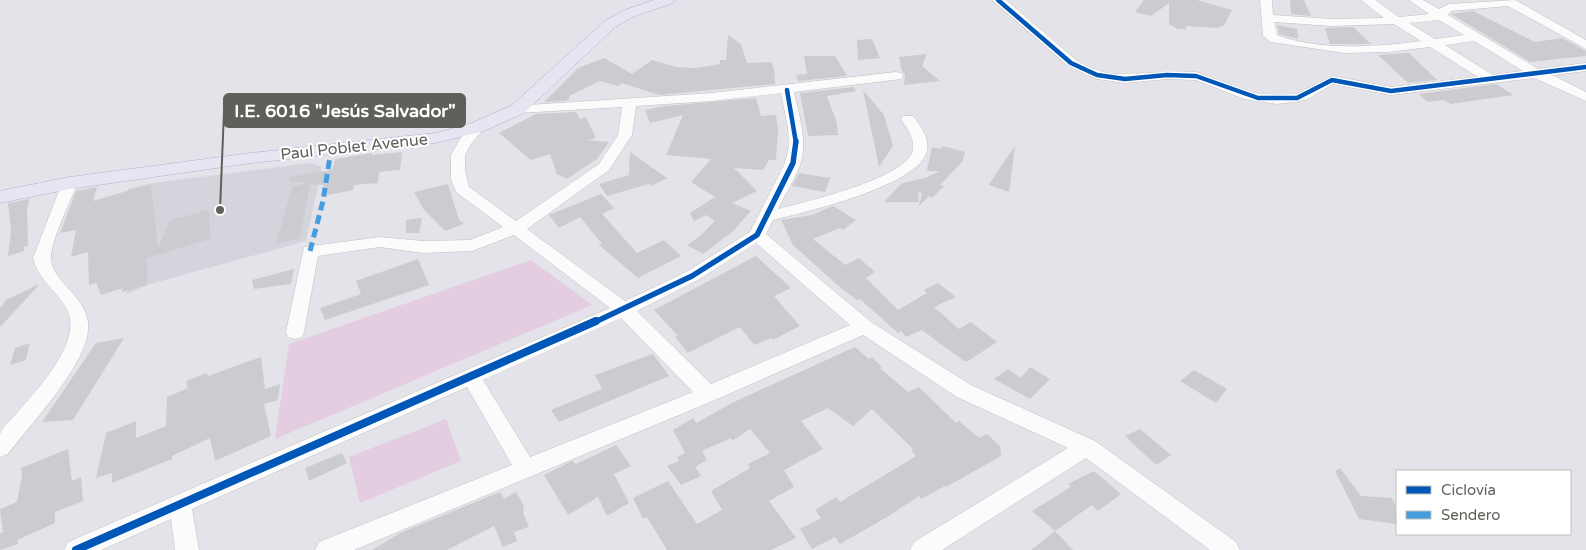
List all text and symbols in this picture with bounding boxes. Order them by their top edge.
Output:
callout: I.E. 6016 "Jesús Salvador" [224,94,465,127]
text: I.E. 6016 "Jesús Salvador" [234,100,456,122]
street label: Paul Poblet Avenue [279,129,429,165]
legend [1396,470,1571,535]
text: Ciclovía [1441,481,1496,499]
text: Sendero [1441,506,1500,524]

